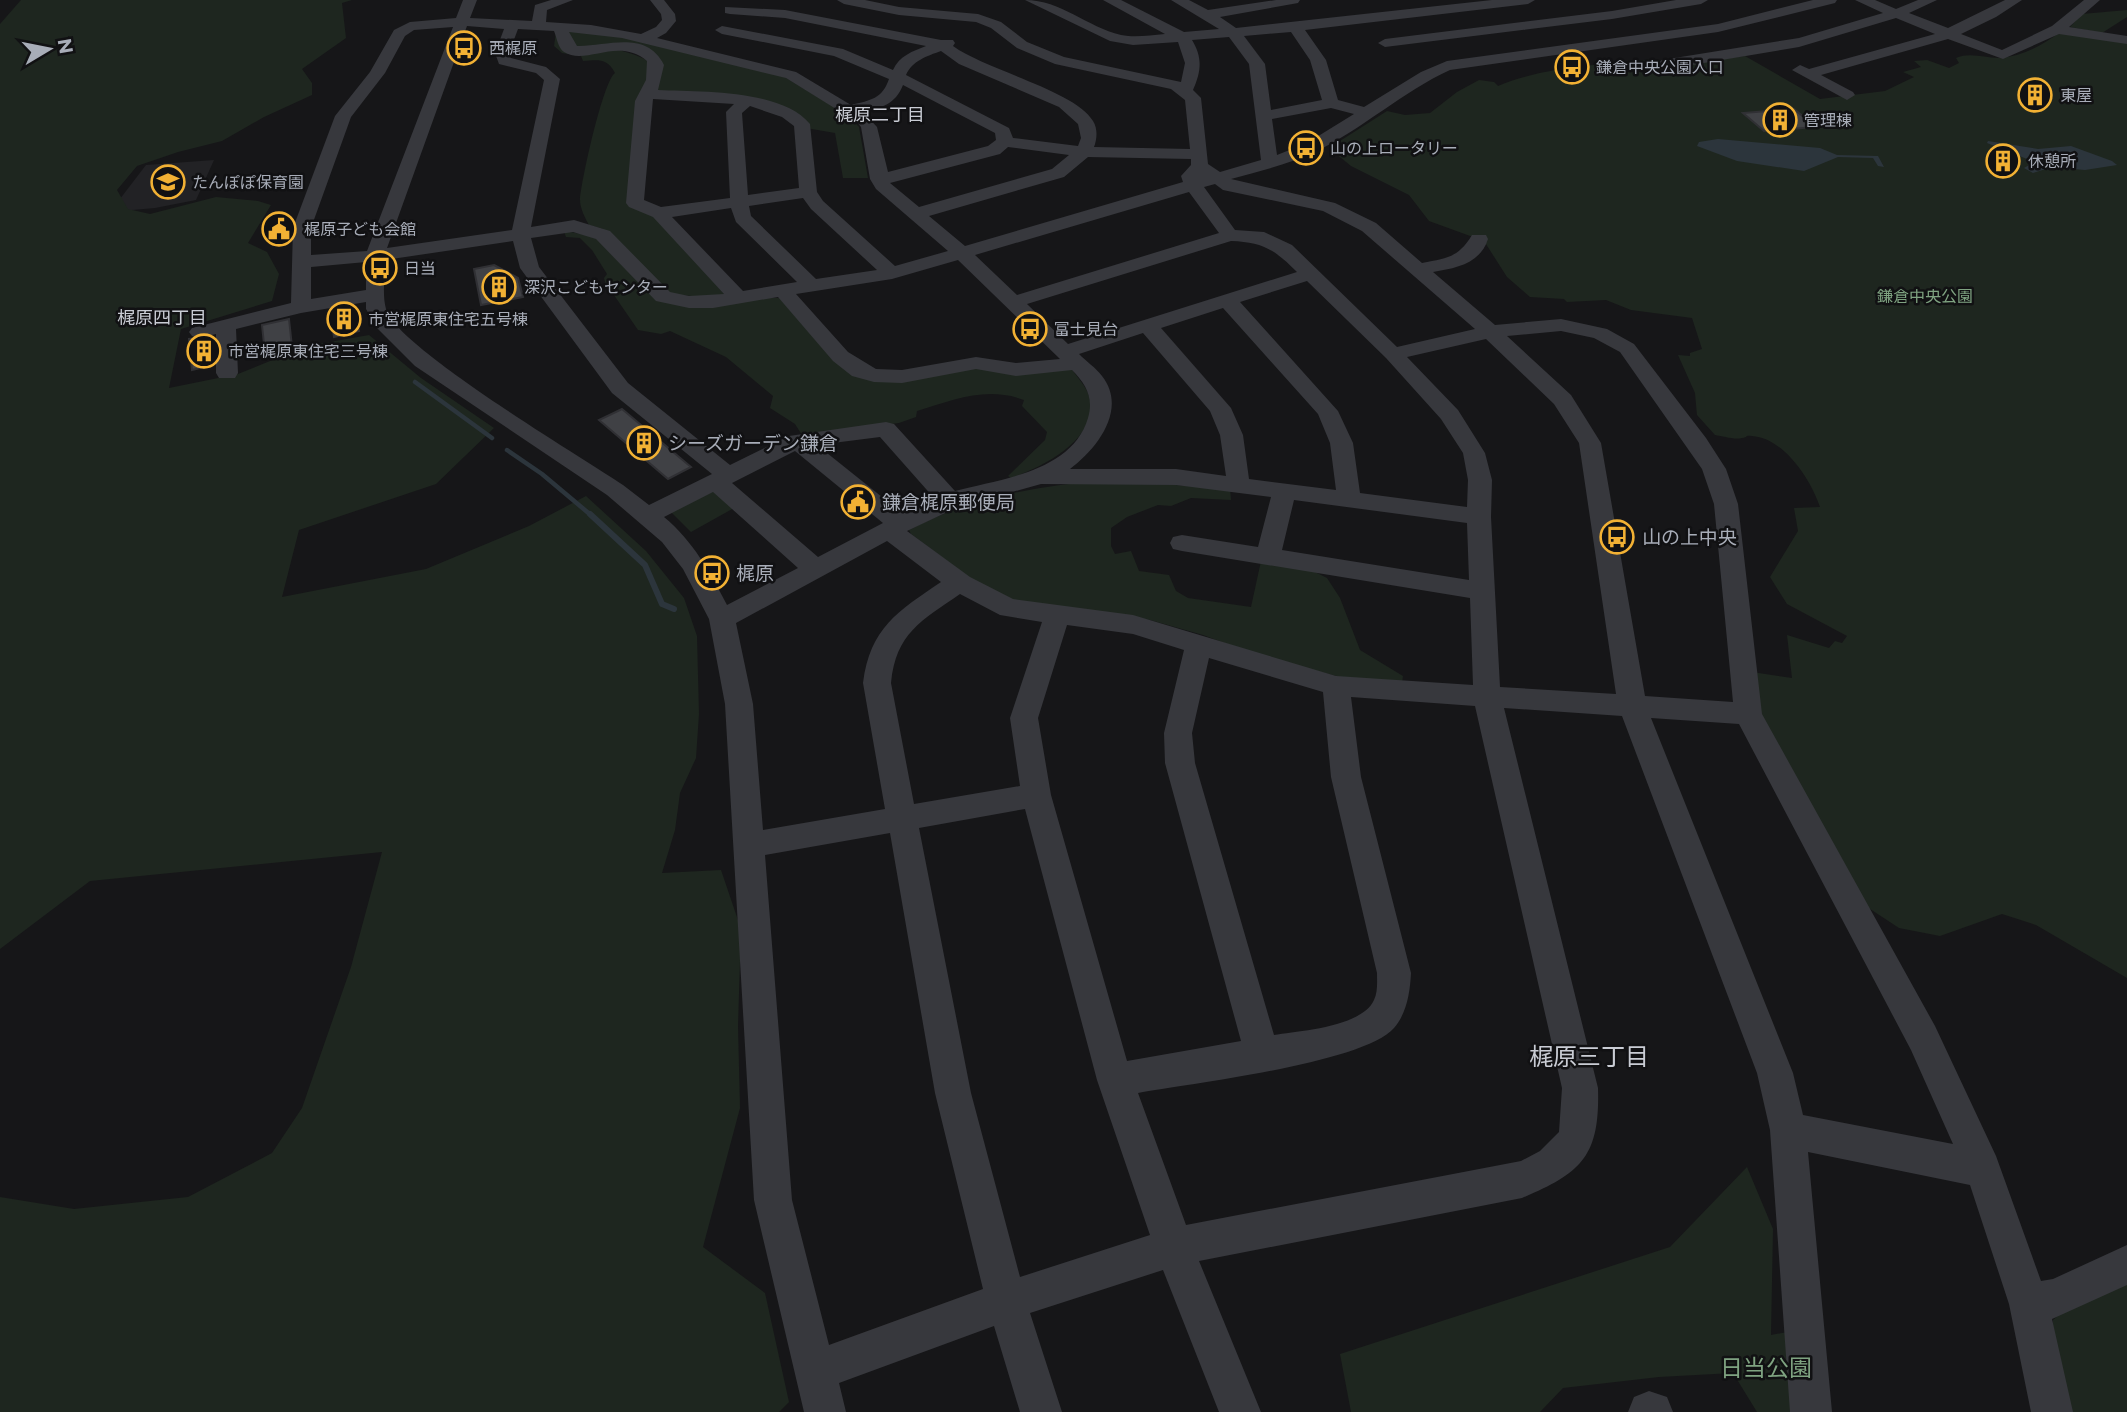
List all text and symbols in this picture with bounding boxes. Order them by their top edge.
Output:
north arrow [14,14,84,84]
bus stop icon: 西梶原 [445,29,483,67]
text: N [53,37,78,56]
place label: 西梶原 [489,39,537,58]
bus stop icon: 鎌倉中央公園入口 [1553,48,1591,86]
place label: 鎌倉中央公園入口 [1596,58,1724,77]
building icon: 東屋 [2016,76,2054,114]
place label: 東屋 [2060,86,2092,105]
building icon: 管理棟 [1761,101,1799,139]
district label: 梶原二丁目 [835,104,925,126]
place label: 管理棟 [1804,111,1852,130]
bus stop icon: 山の上ロータリー [1287,129,1325,167]
place label: 山の上ロータリー [1330,139,1458,158]
building icon: 休憩所 [1984,142,2022,180]
place label: 休憩所 [2028,152,2076,171]
school or university icon: たんぽぽ保育園 [149,163,187,201]
place label: たんぽぽ保育園 [192,173,304,192]
public building icon: 梶原子ども会館 [260,210,298,248]
place label: 梶原子ども会館 [304,220,416,239]
bus stop icon: 日当 [361,249,399,287]
place label: 日当 [404,259,436,278]
building icon: 深沢こどもセンター [480,268,518,306]
place label: 深沢こどもセンター [524,278,668,297]
park label: 鎌倉中央公園 [1877,287,1973,306]
building icon: 市営梶原東住宅五号棟 [325,300,363,338]
district label: 梶原四丁目 [117,307,207,329]
place label: 市営梶原東住宅五号棟 [368,310,528,329]
bus stop icon: 富士見台 [1011,310,1049,348]
place label: 富士見台 [1054,320,1118,339]
building icon: 市営梶原東住宅三号棟 [185,332,223,370]
place label: 市営梶原東住宅三号棟 [228,342,388,361]
building icon: シーズガーデン鎌倉 [625,424,663,462]
place label: シーズガーデン鎌倉 [668,432,838,455]
public building icon: 鎌倉梶原郵便局 [839,483,877,521]
place label: 鎌倉梶原郵便局 [882,491,1015,514]
bus stop icon: 山の上中央 [1598,518,1636,556]
place label: 山の上中央 [1642,526,1737,549]
bus stop icon: 梶原 [693,554,731,592]
place label: 梶原 [736,562,774,585]
district label: 梶原三丁目 [1529,1042,1649,1071]
park label: 日当公園 [1720,1354,1812,1382]

